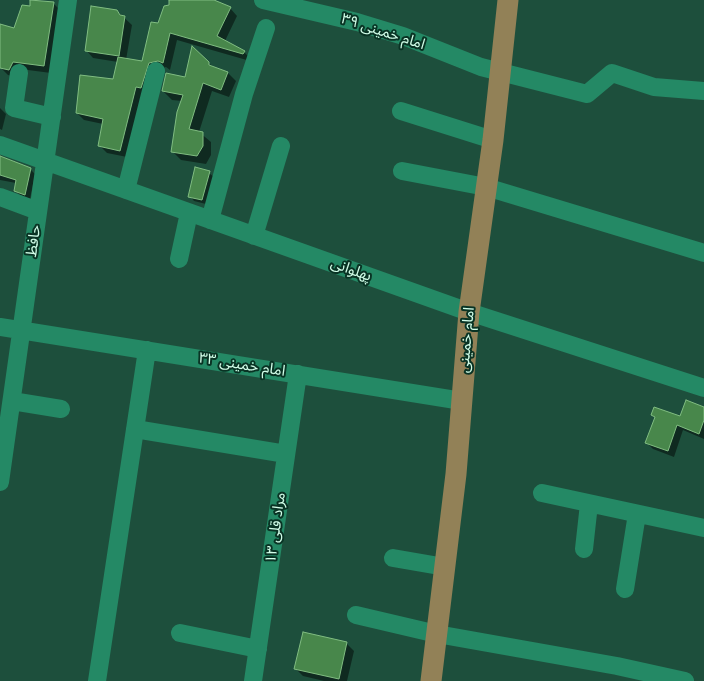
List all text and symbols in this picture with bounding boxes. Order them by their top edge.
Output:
street label: امام خمینی ۳۹ [339,10,427,54]
street label: حافظ [23,224,45,258]
street label: پهلوانی [328,254,374,286]
street label: امام خمینی [455,306,479,374]
street label: امام خمینی ۳۳ [198,349,286,381]
street label: مراد قلی ۱۳ [262,491,290,565]

